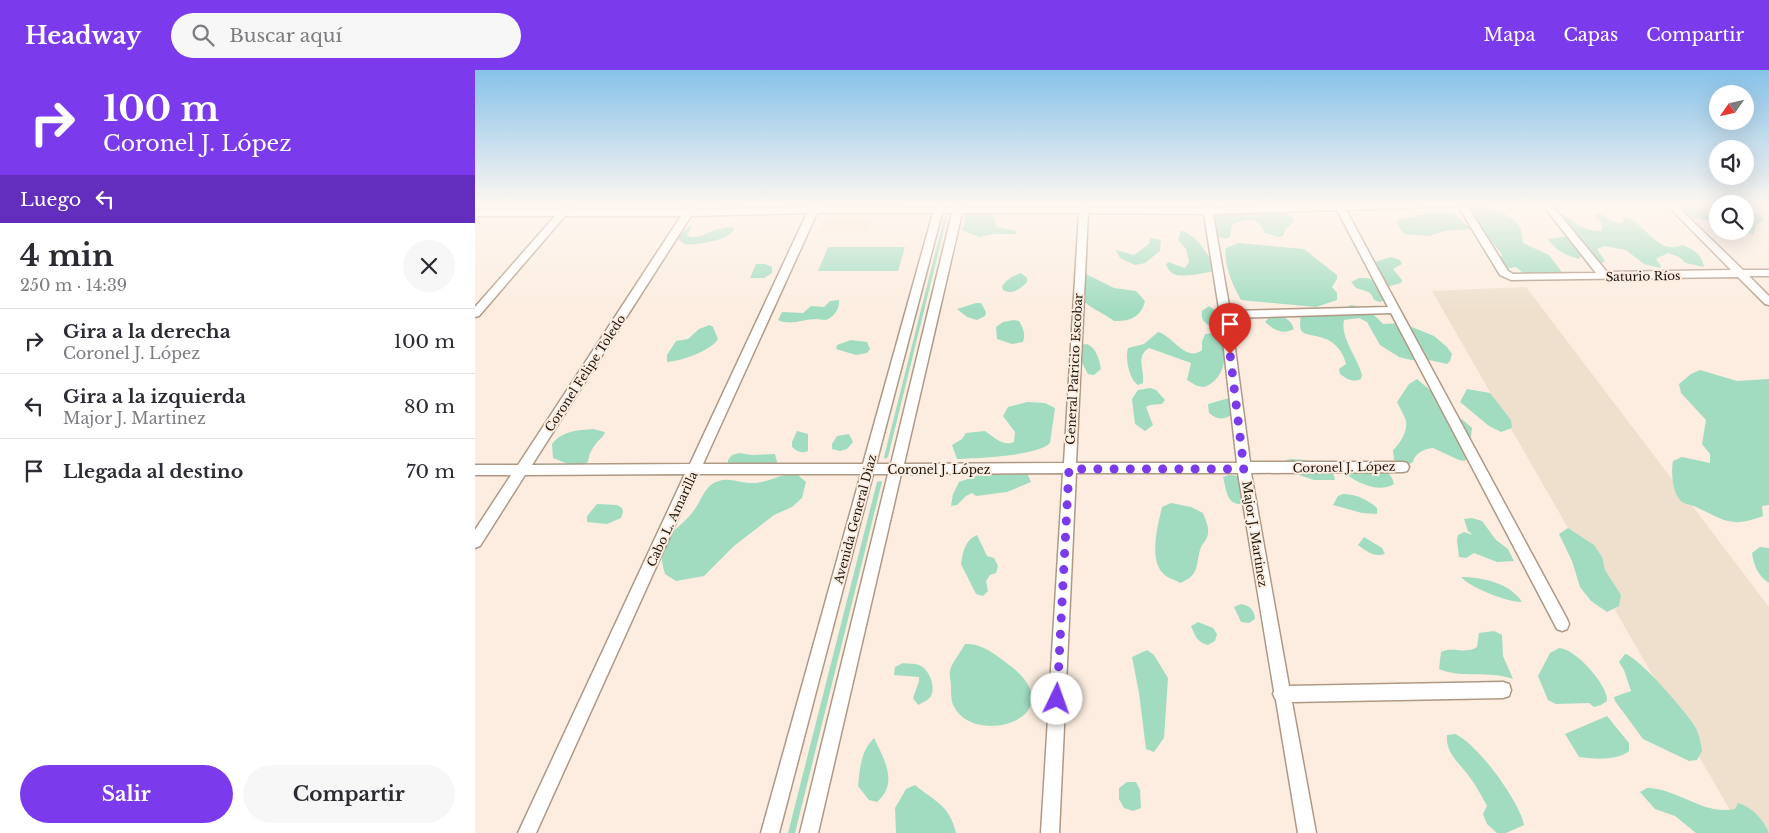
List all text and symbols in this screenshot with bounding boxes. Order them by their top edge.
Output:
search box [171,13,521,58]
text: Headway [25,21,141,50]
icon: search [189,21,217,49]
text: Buscar aquí [229,24,342,47]
text: Mapa [1484,24,1535,46]
text: Capas [1563,24,1618,46]
text: Compartir [1646,24,1744,46]
north arrow [1709,85,1754,130]
map controls [1709,85,1754,240]
text: 100 m [103,87,219,130]
icon: right [20,90,85,155]
text: Coronel J. López [103,130,291,157]
button: sound [1709,140,1754,185]
icon: left [91,185,119,213]
text: Luego [20,188,81,211]
button: search [1709,195,1754,240]
text: 4 min [20,237,114,274]
button: close [403,240,455,292]
street label: Saturio Ríos [1605,268,1681,284]
text: 250 m · 14:39 [20,275,127,295]
street label: General Patricio Escobar [1063,293,1085,445]
pin [1209,303,1251,354]
icon: arrive [1216,310,1244,338]
street label: Coronel Felipe Toledo [541,311,629,434]
text: Gira a la derecha [63,320,231,343]
icon: right [20,327,48,355]
text: 100 m [394,330,455,353]
text: Coronel J. López [63,343,200,363]
text: Gira a la izquierda [63,385,246,408]
icon: left [20,392,48,420]
text: 80 m [404,395,455,418]
text: Major J. Martinez [63,408,206,428]
street label: Avenida General Diaz [830,452,880,586]
icon: arrive [20,457,48,485]
street label: Coronel J. López [1292,459,1396,475]
text: Llegada al destino [63,460,243,483]
text: 70 m [406,460,455,483]
street label: Coronel J. López [888,462,991,477]
street label: Cabo L. Amarilla [643,469,701,569]
street label: Major J. Martinez [1239,480,1271,588]
position arrow [1030,672,1082,724]
button: Salir [20,765,233,823]
button: Compartir [243,765,455,823]

